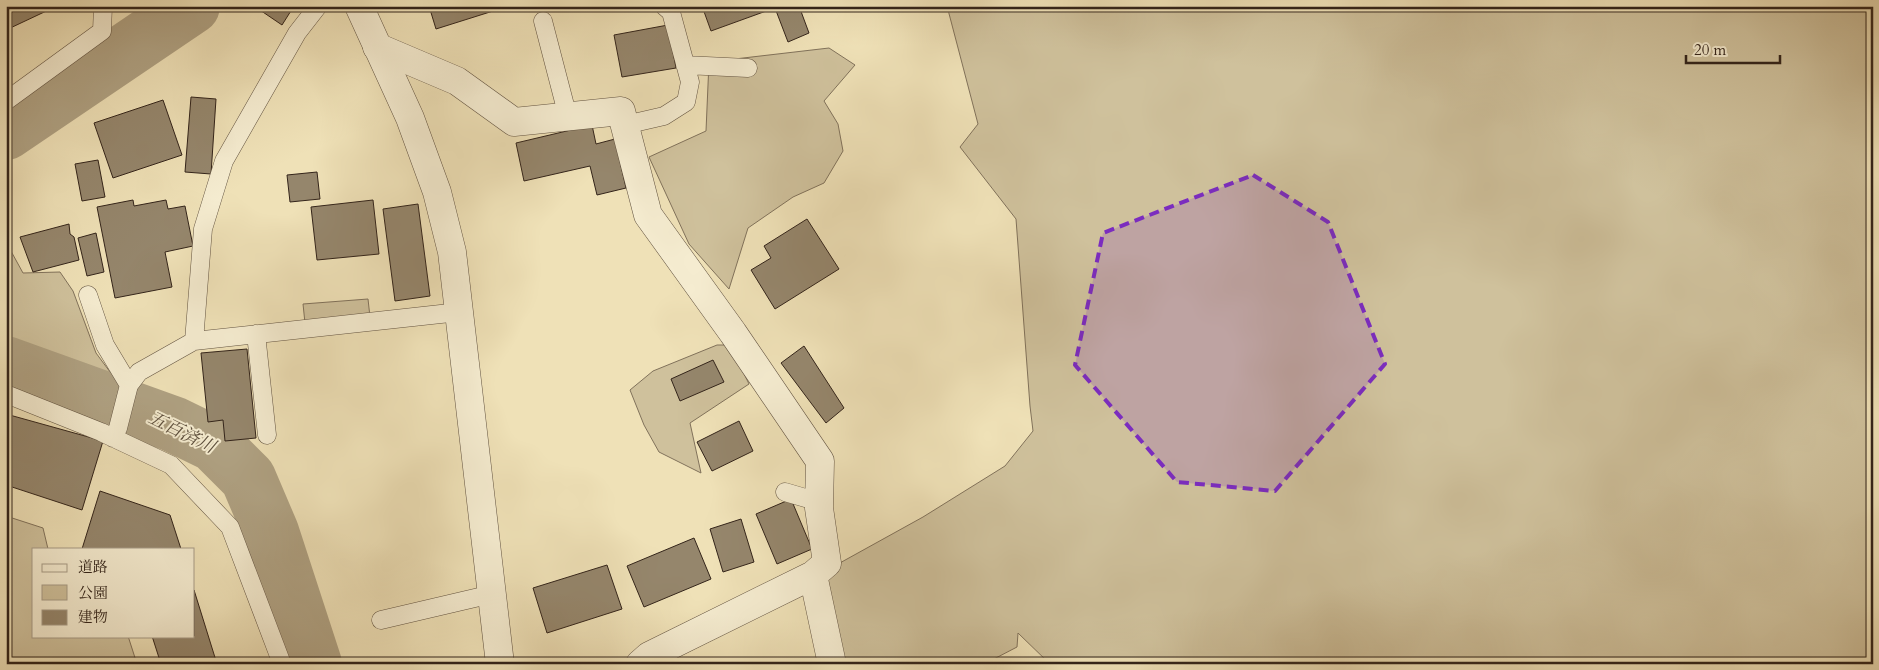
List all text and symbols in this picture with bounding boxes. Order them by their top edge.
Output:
scale bar [1686,32,1780,64]
text: 20 m [1694,40,1726,60]
water label: 五百済川 [144,405,221,460]
legend [32,548,195,638]
text: 道路 [78,557,108,577]
text: 公園 [78,583,108,603]
text: 建物 [78,607,108,627]

